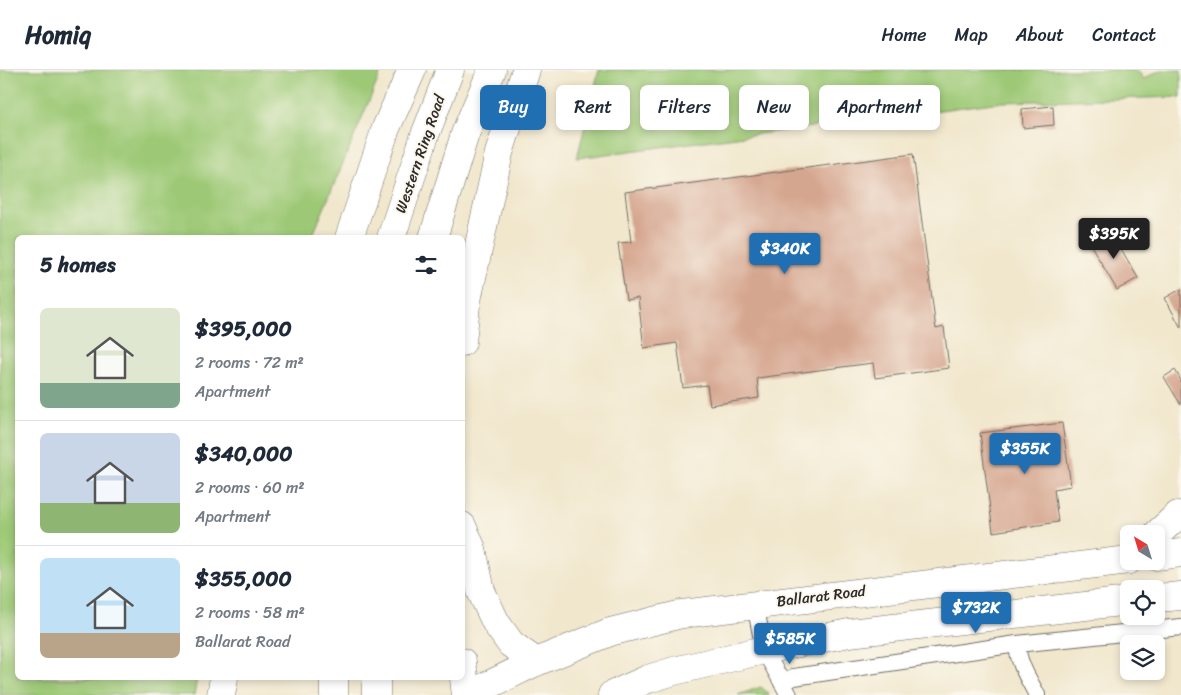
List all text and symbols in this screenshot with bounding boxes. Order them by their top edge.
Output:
text: Homiq [25,14,91,56]
text: Home [882,19,927,51]
text: Map [955,19,988,51]
text: About [1016,19,1064,51]
text: Contact [1092,19,1156,51]
chip: Buy [480,85,546,130]
chip: Rent [556,85,630,130]
chip: Filters [640,85,729,130]
chip: New [739,85,809,130]
chip: Apartment [819,85,940,130]
street label: Western Ring Road [388,90,453,217]
pin: $395K [1079,218,1149,260]
text: $395K [1090,219,1138,248]
pin: $340K [750,232,820,275]
text: $340K [760,234,810,263]
text: 5 homes [40,246,116,284]
icon: filters [412,251,440,279]
text: $395,000 [195,310,292,348]
icon: home [80,328,140,388]
text: 2 rooms · 72 m² [195,348,304,377]
text: Apartment [195,377,271,406]
pin: $355K [990,432,1060,475]
text: $355K [1001,434,1049,463]
text: $340,000 [195,435,293,473]
icon: home [80,453,140,513]
text: 2 rooms · 60 m² [195,473,305,502]
text: Apartment [195,502,271,531]
north arrow [1120,525,1165,570]
map controls [1120,525,1165,680]
text: $355,000 [195,560,292,598]
icon: home [80,578,140,638]
street label: Ballarat Road [775,578,868,614]
button: locate [1120,580,1165,625]
pin: $732K [941,592,1011,634]
text: $732K [952,593,1000,622]
text: 2 rooms · 58 m² [195,598,305,627]
pin: $585K [755,622,825,665]
text: $585K [765,624,815,653]
text: Ballarat Road [195,627,290,656]
button: layers [1120,635,1165,680]

